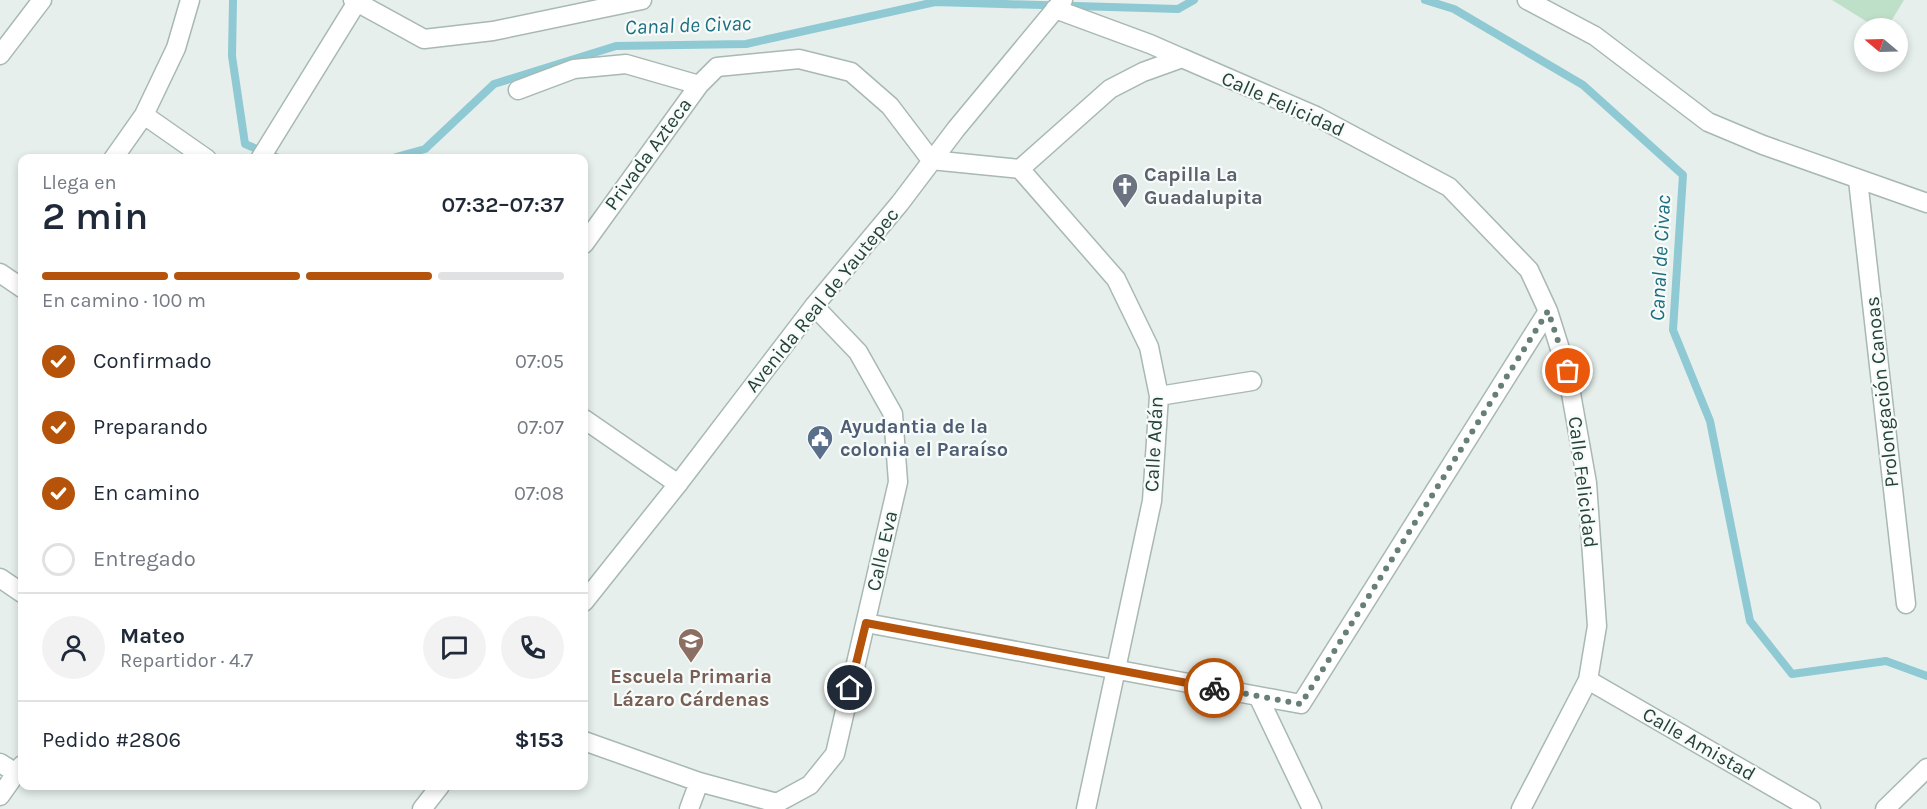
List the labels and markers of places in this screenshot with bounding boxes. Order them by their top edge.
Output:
place label: Capilla La Guadalupita [1144,163,1263,209]
church icon: Capilla La Guadalupita [1110,171,1140,209]
pin [1542,345,1593,396]
place label: Ayudantia de la colonia el Paraíso [840,415,1008,461]
public building icon: Ayudantia de la colonia el Paraíso [805,423,835,461]
school or university icon: Escuela Primaria Lázaro Cárdenas [676,626,706,664]
pin [824,662,875,713]
place label: Escuela Primaria Lázaro Cárdenas [610,665,772,711]

